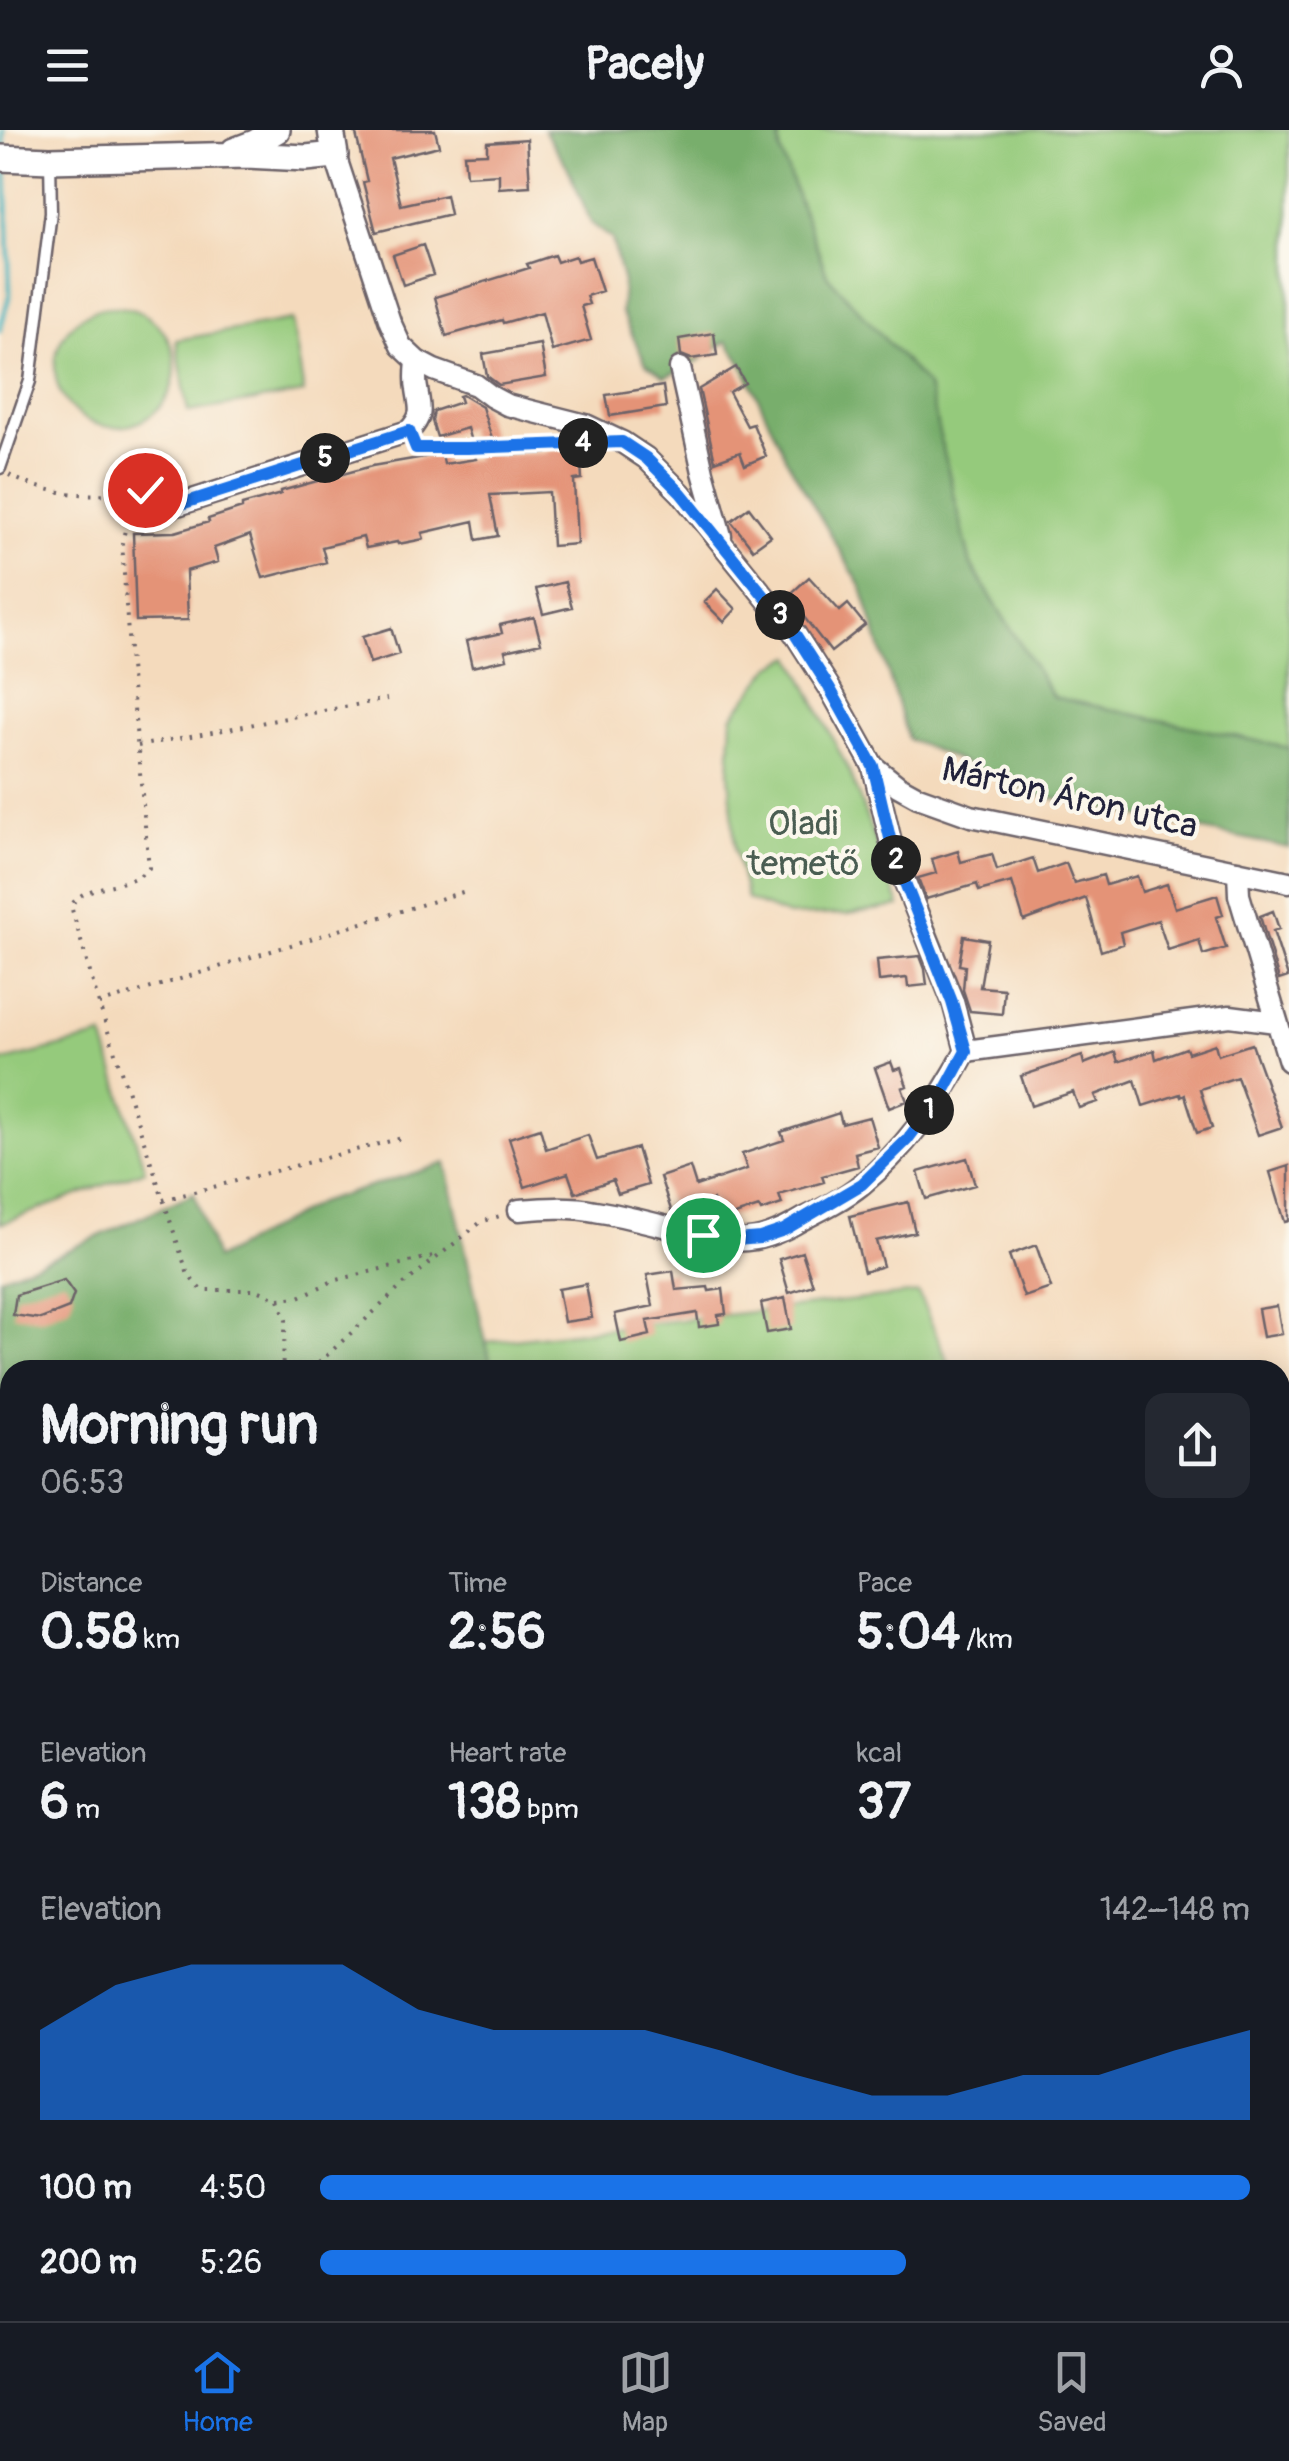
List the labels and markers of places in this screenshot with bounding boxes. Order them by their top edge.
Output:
pin: 4 [558,418,608,468]
pin: 5 [300,433,350,483]
pin [103,448,188,533]
pin: 3 [755,590,805,640]
pin: 2 [871,835,921,885]
pin: 1 [904,1085,954,1135]
pin [661,1193,746,1278]

